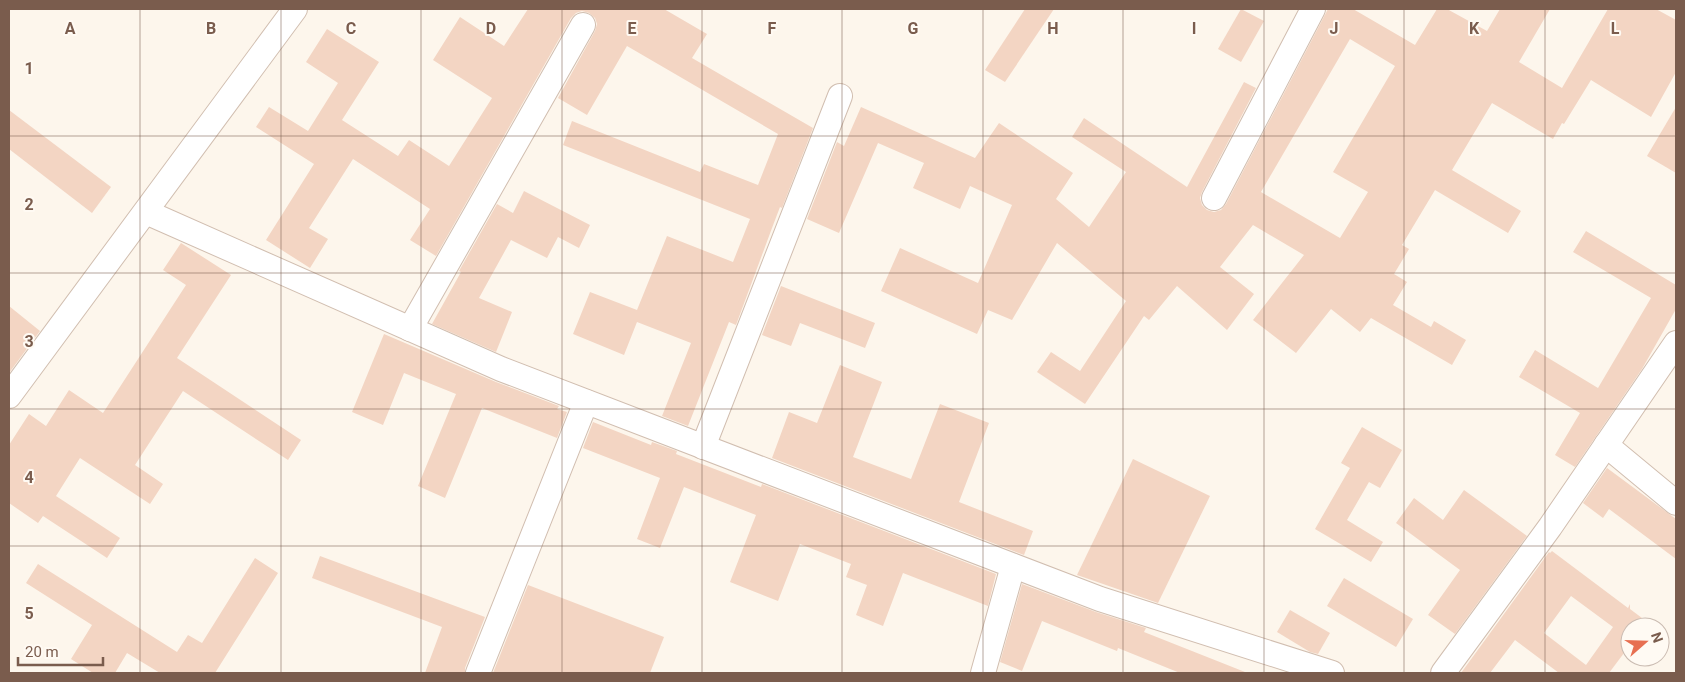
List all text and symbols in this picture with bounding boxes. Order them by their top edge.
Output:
text: A [65,19,76,38]
text: B [206,19,216,38]
text: C [346,19,356,38]
text: D [486,19,496,38]
text: E [628,19,637,38]
text: F [768,19,777,38]
text: G [908,19,919,38]
text: H [1047,19,1059,38]
text: I [1192,19,1196,38]
text: J [1330,19,1338,38]
text: K [1469,19,1480,38]
text: L [1611,19,1620,38]
text: 1 [24,59,34,78]
text: 2 [24,195,34,214]
text: 3 [24,332,34,351]
text: 4 [24,468,34,487]
text: 5 [24,604,34,623]
north arrow [1620,617,1670,667]
text: N [1648,630,1666,645]
scale bar [18,634,102,666]
text: 20 m [25,643,59,661]

